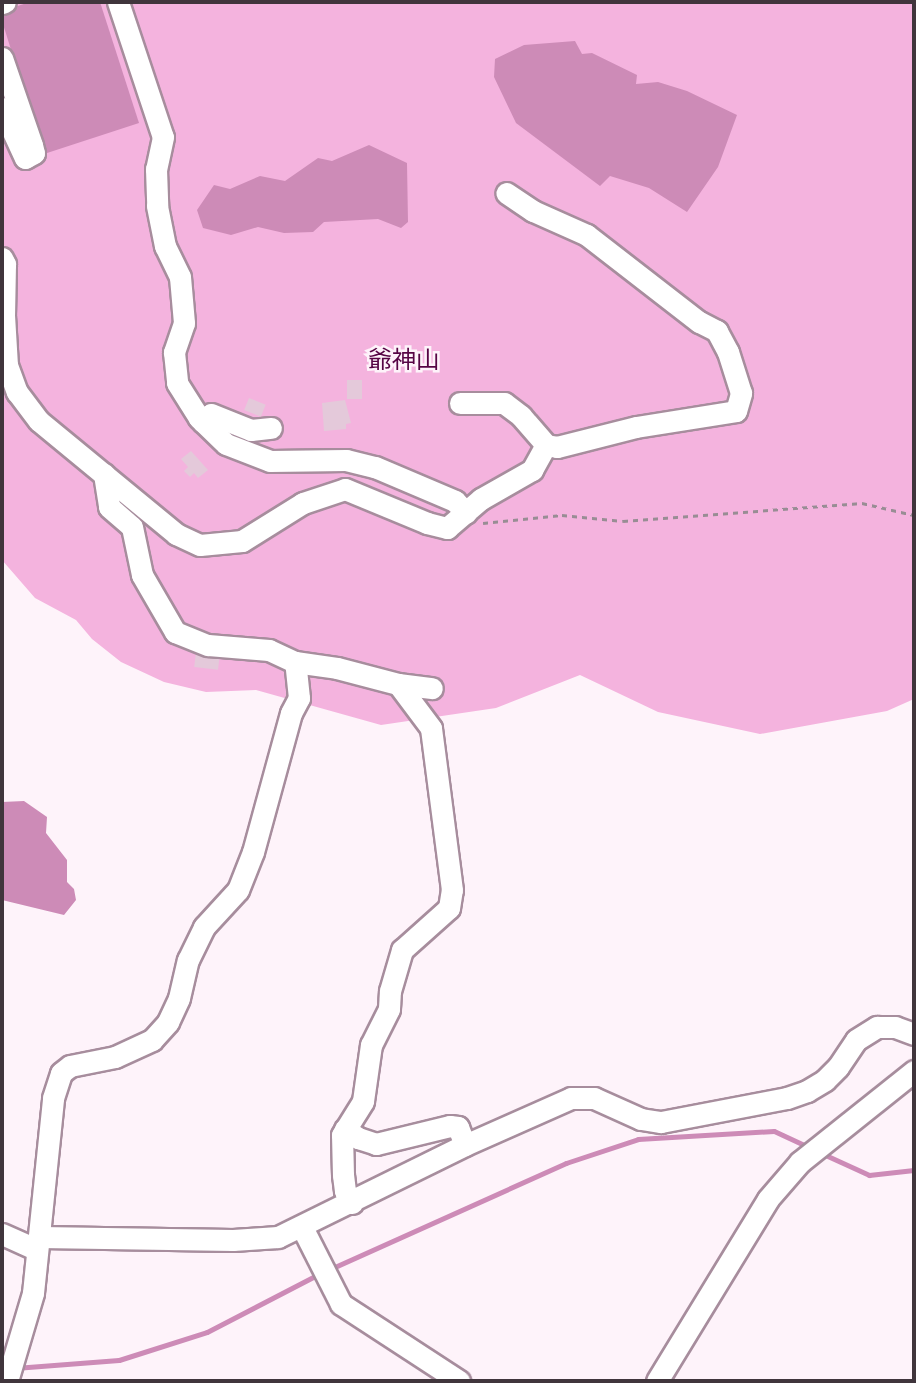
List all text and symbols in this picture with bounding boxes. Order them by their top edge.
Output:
park label: 爺神山 [368,346,440,374]

